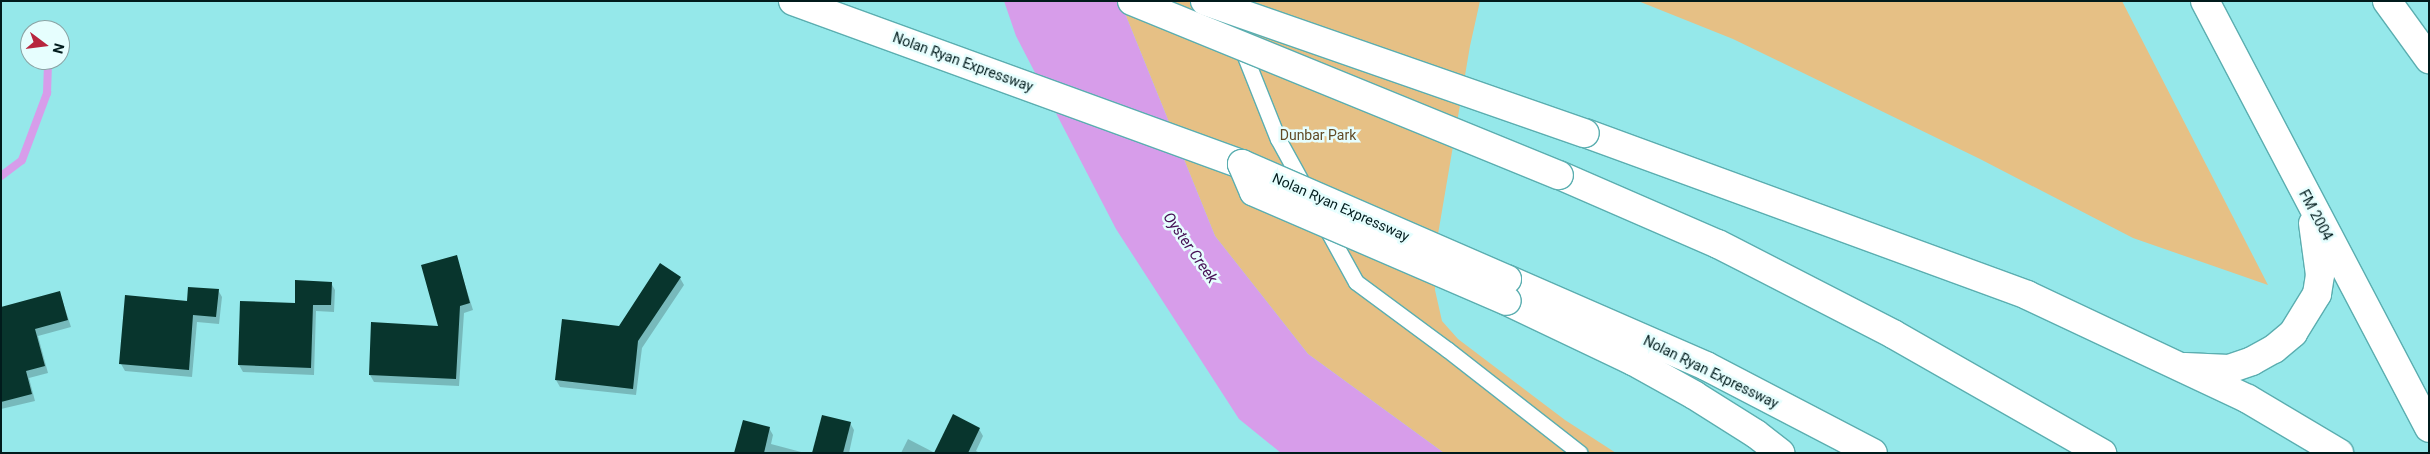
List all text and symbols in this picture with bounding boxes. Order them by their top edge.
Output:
north arrow [20,20,70,70]
street label: Nolan Ryan Expressway [891,29,1035,95]
text: N [50,42,68,55]
park label: Dunbar Park [1280,127,1356,143]
street label: Nolan Ryan Expressway [1270,169,1412,245]
street label: FM 2004 [2296,187,2336,243]
water label: Oyster Creek [1159,209,1221,287]
street label: Nolan Ryan Expressway [1641,332,1781,412]

